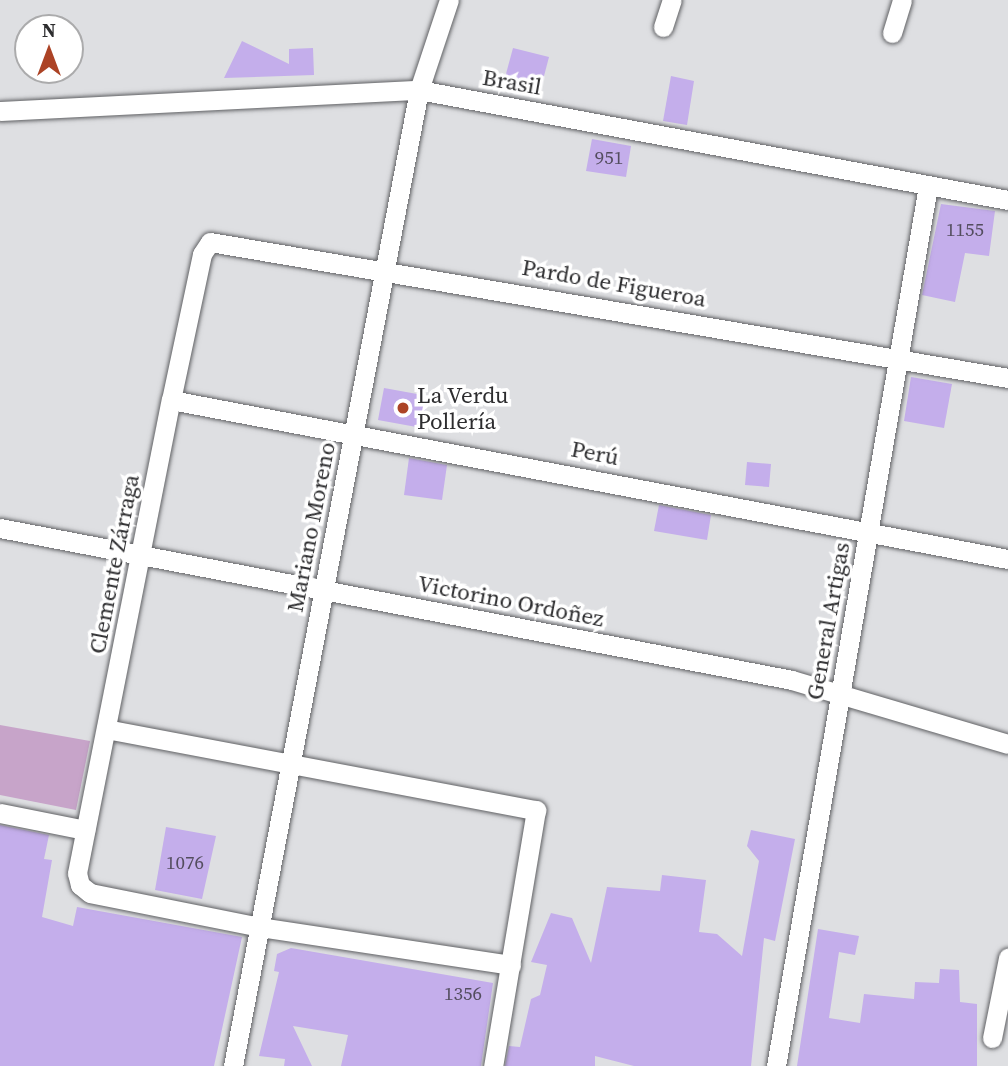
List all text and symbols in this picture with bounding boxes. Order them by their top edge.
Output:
north arrow [14,14,84,84]
text: N [42,17,56,43]
street label: Brasil [480,63,544,101]
house number: 951 [595,147,623,169]
house number: 1155 [946,219,984,241]
street label: Pardo de Figueroa [520,253,708,313]
place label: La Verdu Pollería [417,381,509,435]
marker: La Verdu Pollería [395,400,411,416]
street label: Perú [569,435,621,471]
street label: Mariano Moreno [281,440,341,614]
street label: Clemente Zárraga [83,472,145,656]
street label: General Artigas [801,540,855,702]
street label: Victorino Ordoñez [416,569,606,633]
house number: 1076 [166,852,204,874]
house number: 1356 [444,983,482,1005]

